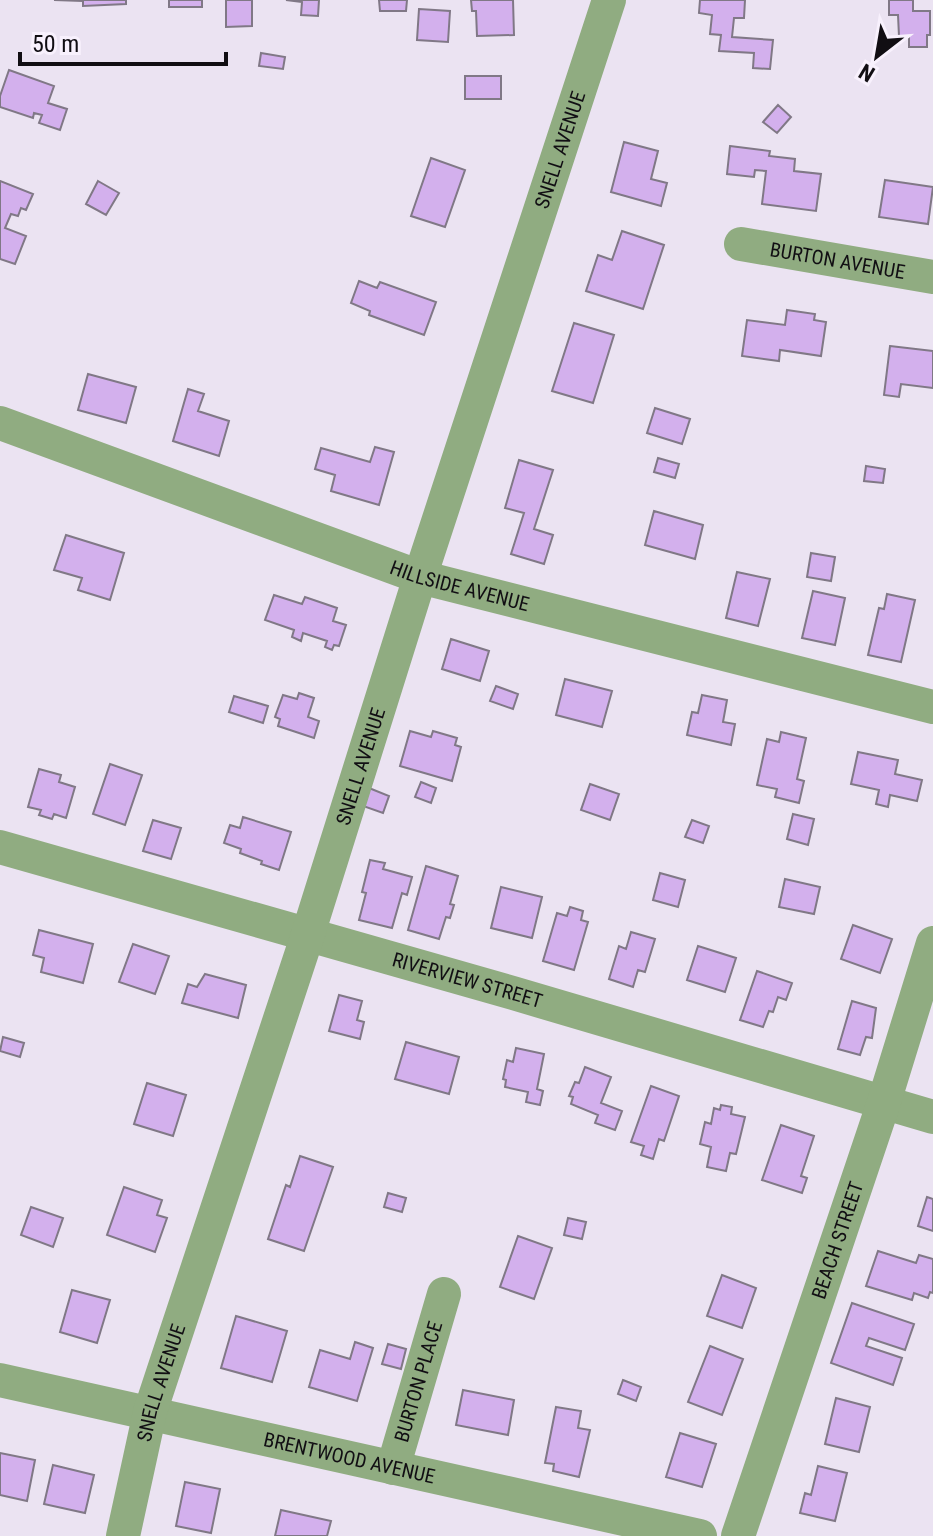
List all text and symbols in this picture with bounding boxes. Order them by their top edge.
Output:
scale bar [20,16,226,66]
north arrow [837,16,917,96]
text: 50 m [32,30,79,58]
text: N [855,59,879,87]
street label: SNELL AVENUE [530,88,590,211]
street label: BURTON AVENUE [768,237,907,284]
street label: HILLSIDE AVENUE [387,555,532,616]
street label: SNELL AVENUE [331,705,390,828]
street label: RIVERVIEW STREET [390,947,545,1013]
street label: BEACH STREET [807,1178,868,1302]
street label: BURTON PLACE [389,1318,447,1445]
street label: SNELL AVENUE [132,1321,190,1444]
street label: BRENTWOOD AVENUE [261,1427,437,1489]

